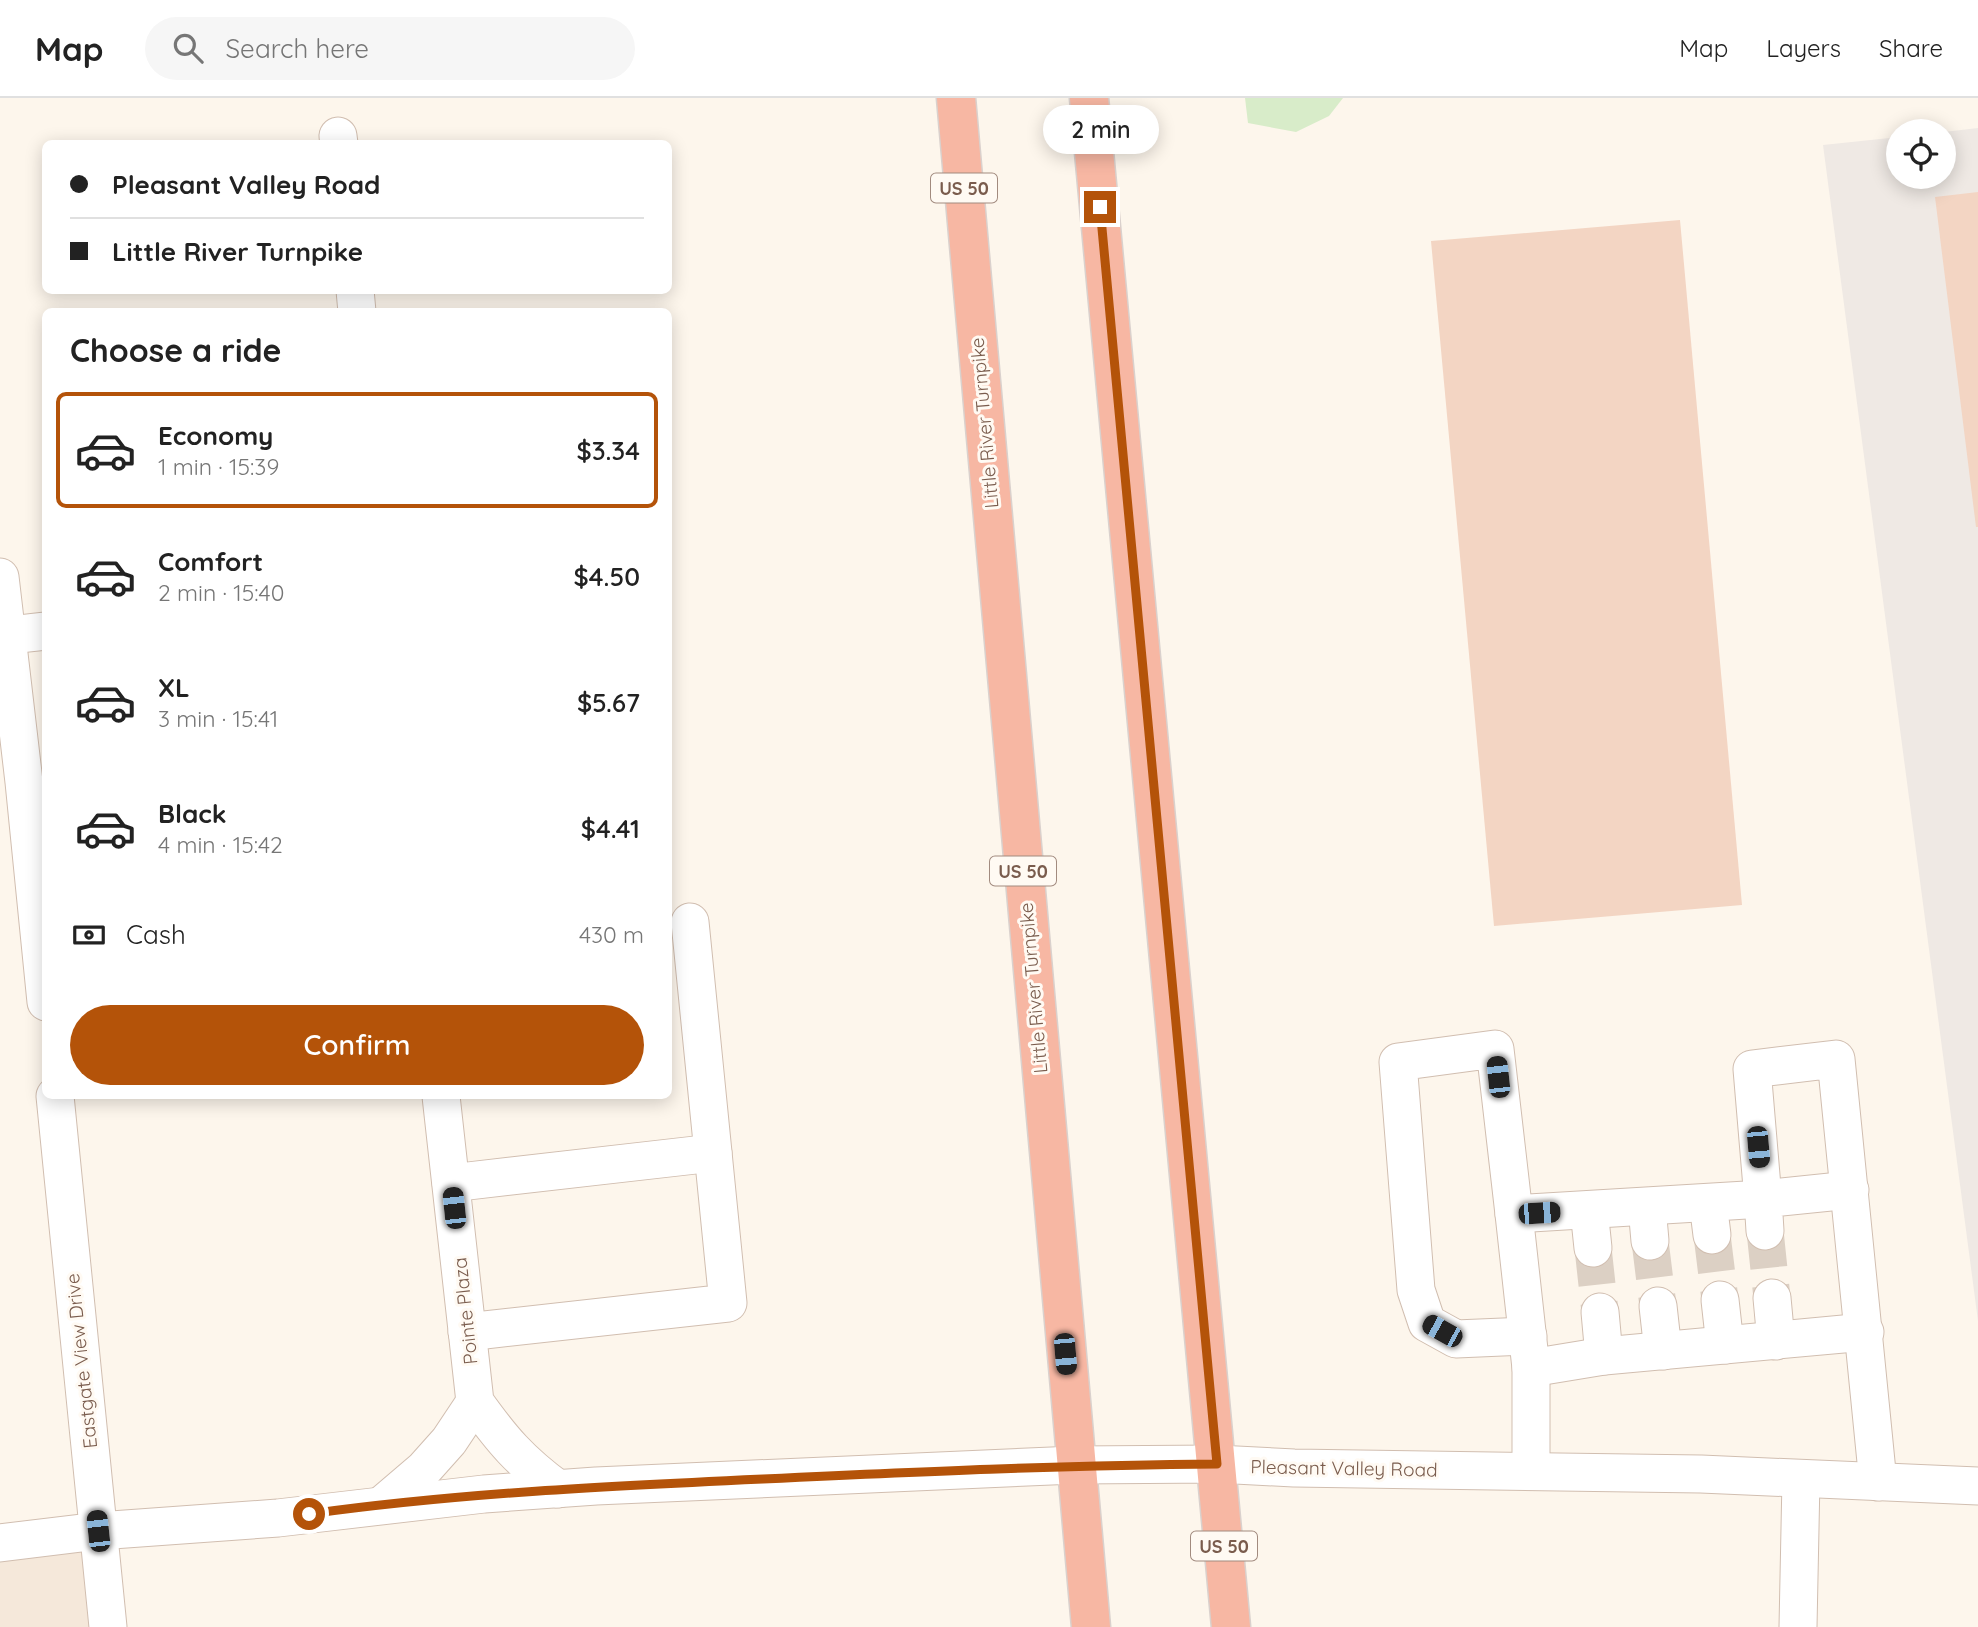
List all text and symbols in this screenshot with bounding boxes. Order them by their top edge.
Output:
search box [145,17,635,80]
text: Map [35,28,103,69]
icon: search [169,29,207,67]
text: Search here [225,32,369,65]
text: Map [1679,33,1728,63]
text: Layers [1766,33,1841,63]
text: Share [1879,33,1943,63]
callout: 2 min [1042,105,1158,154]
text: 2 min [1071,115,1131,144]
map controls [1886,119,1956,189]
button: locate [1886,119,1956,189]
text: Pleasant Valley Road [112,168,380,201]
road number: US 50 [931,174,997,202]
route end [1084,191,1116,223]
text: Little River Turnpike [112,235,363,268]
text: Choose a ride [70,330,282,370]
street label: Little River Turnpike [965,337,1003,509]
icon: car [74,419,137,482]
text: Economy [158,419,273,452]
text: $3.34 [576,434,640,467]
text: 1 min · 15:39 [158,452,279,481]
icon: car [74,545,137,608]
text: Comfort [158,545,263,578]
text: $4.50 [574,560,640,593]
text: 2 min · 15:40 [158,578,284,607]
icon: car [74,671,137,734]
text: XL [158,671,190,704]
text: $5.67 [577,686,640,719]
text: 3 min · 15:41 [158,704,278,733]
icon: car [74,797,137,860]
text: Black [158,797,227,830]
text: $4.41 [581,812,640,845]
text: 4 min · 15:42 [158,830,283,859]
road number: US 50 [990,856,1056,886]
street label: Little River Turnpike [1014,902,1052,1074]
icon: cash [70,916,108,954]
text: Cash [126,918,186,951]
text: 430 m [579,920,644,949]
button: Confirm [70,1005,644,1085]
car [1486,1055,1511,1099]
car [1746,1125,1771,1169]
car [442,1186,467,1230]
car [1518,1201,1561,1225]
street label: Pointe Plaza [447,1256,483,1366]
street label: Eastgate View Drive [60,1272,102,1450]
car [1419,1312,1466,1350]
car [1053,1332,1078,1376]
street label: Pleasant Valley Road [1250,1454,1438,1482]
route start [293,1498,325,1530]
car [86,1509,111,1553]
road number: US 50 [1191,1532,1257,1560]

